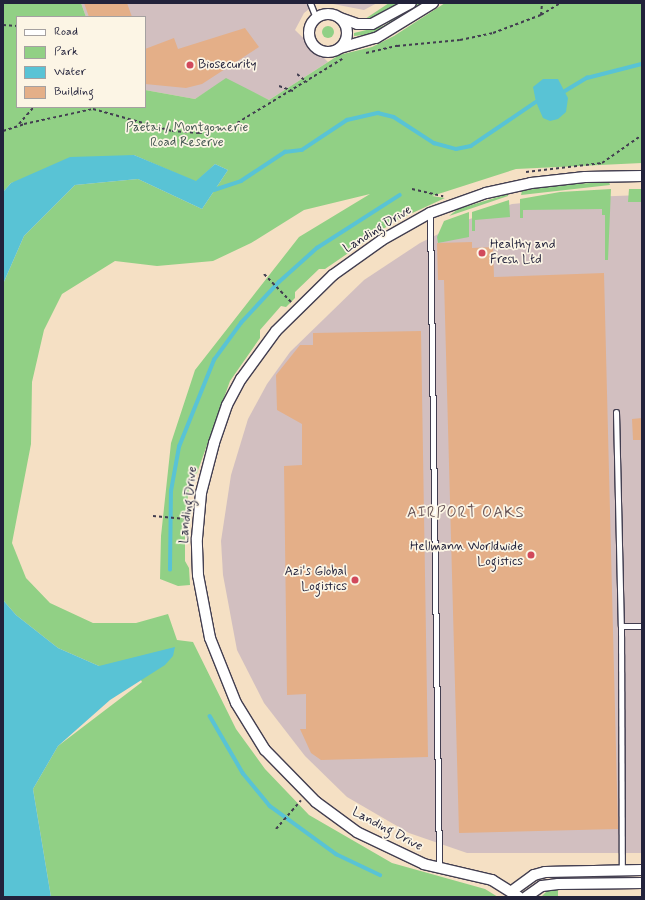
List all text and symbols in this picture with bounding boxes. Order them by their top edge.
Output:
legend [16,16,146,108]
text: Road [54,24,78,40]
text: Park [54,44,78,60]
place label: Biosecurity [198,57,257,73]
marker: Biosecurity [185,60,195,70]
text: Water [54,64,86,80]
text: Building [54,84,94,100]
park label: Paetai / Montgomerie Road Reserve [126,121,248,152]
street label: Landing Drive [341,203,415,257]
place label: Healthy and Fresh Ltd [490,238,555,269]
marker: Healthy and Fresh Ltd [477,248,487,258]
street label: Landing Drive [177,466,201,544]
district label: AIRPORT OAKS [407,505,525,523]
place label: Hellmann Worldwide Logistics [410,540,523,571]
marker: Hellmann Worldwide Logistics [526,550,536,560]
place label: Azi's Global Logistics [283,565,347,596]
marker: Azi's Global Logistics [350,575,360,585]
street label: Landing Drive [350,805,424,855]

